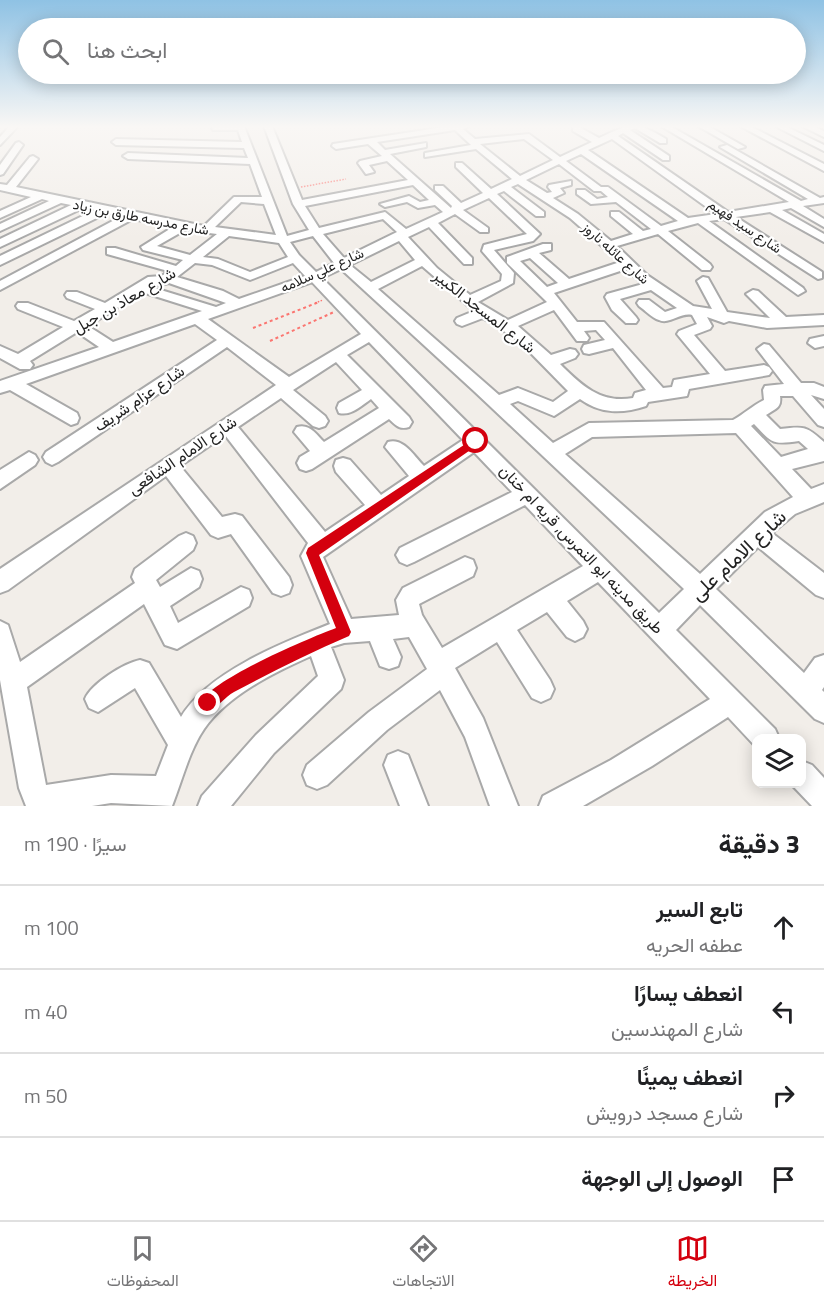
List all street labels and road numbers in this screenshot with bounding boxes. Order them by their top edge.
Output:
street label: شارع مدرسه طارق بن زياد [71,193,211,241]
street label: شارع سيد فهيم [704,193,786,259]
street label: شارع عائله ناروز [576,216,655,289]
street label: شارع علي سلامه [277,242,368,299]
street label: شارع معاذ بن جبل [68,261,180,339]
street label: شارع المسجد الكبير [428,263,541,359]
street label: شارع عزام شريف [89,359,189,437]
street label: شارع الامام الشافعى [123,410,241,500]
street label: طريق مدينه ابو النمرس, قريه ام خنان [494,459,670,639]
street label: شارع الامام على [682,501,793,608]

